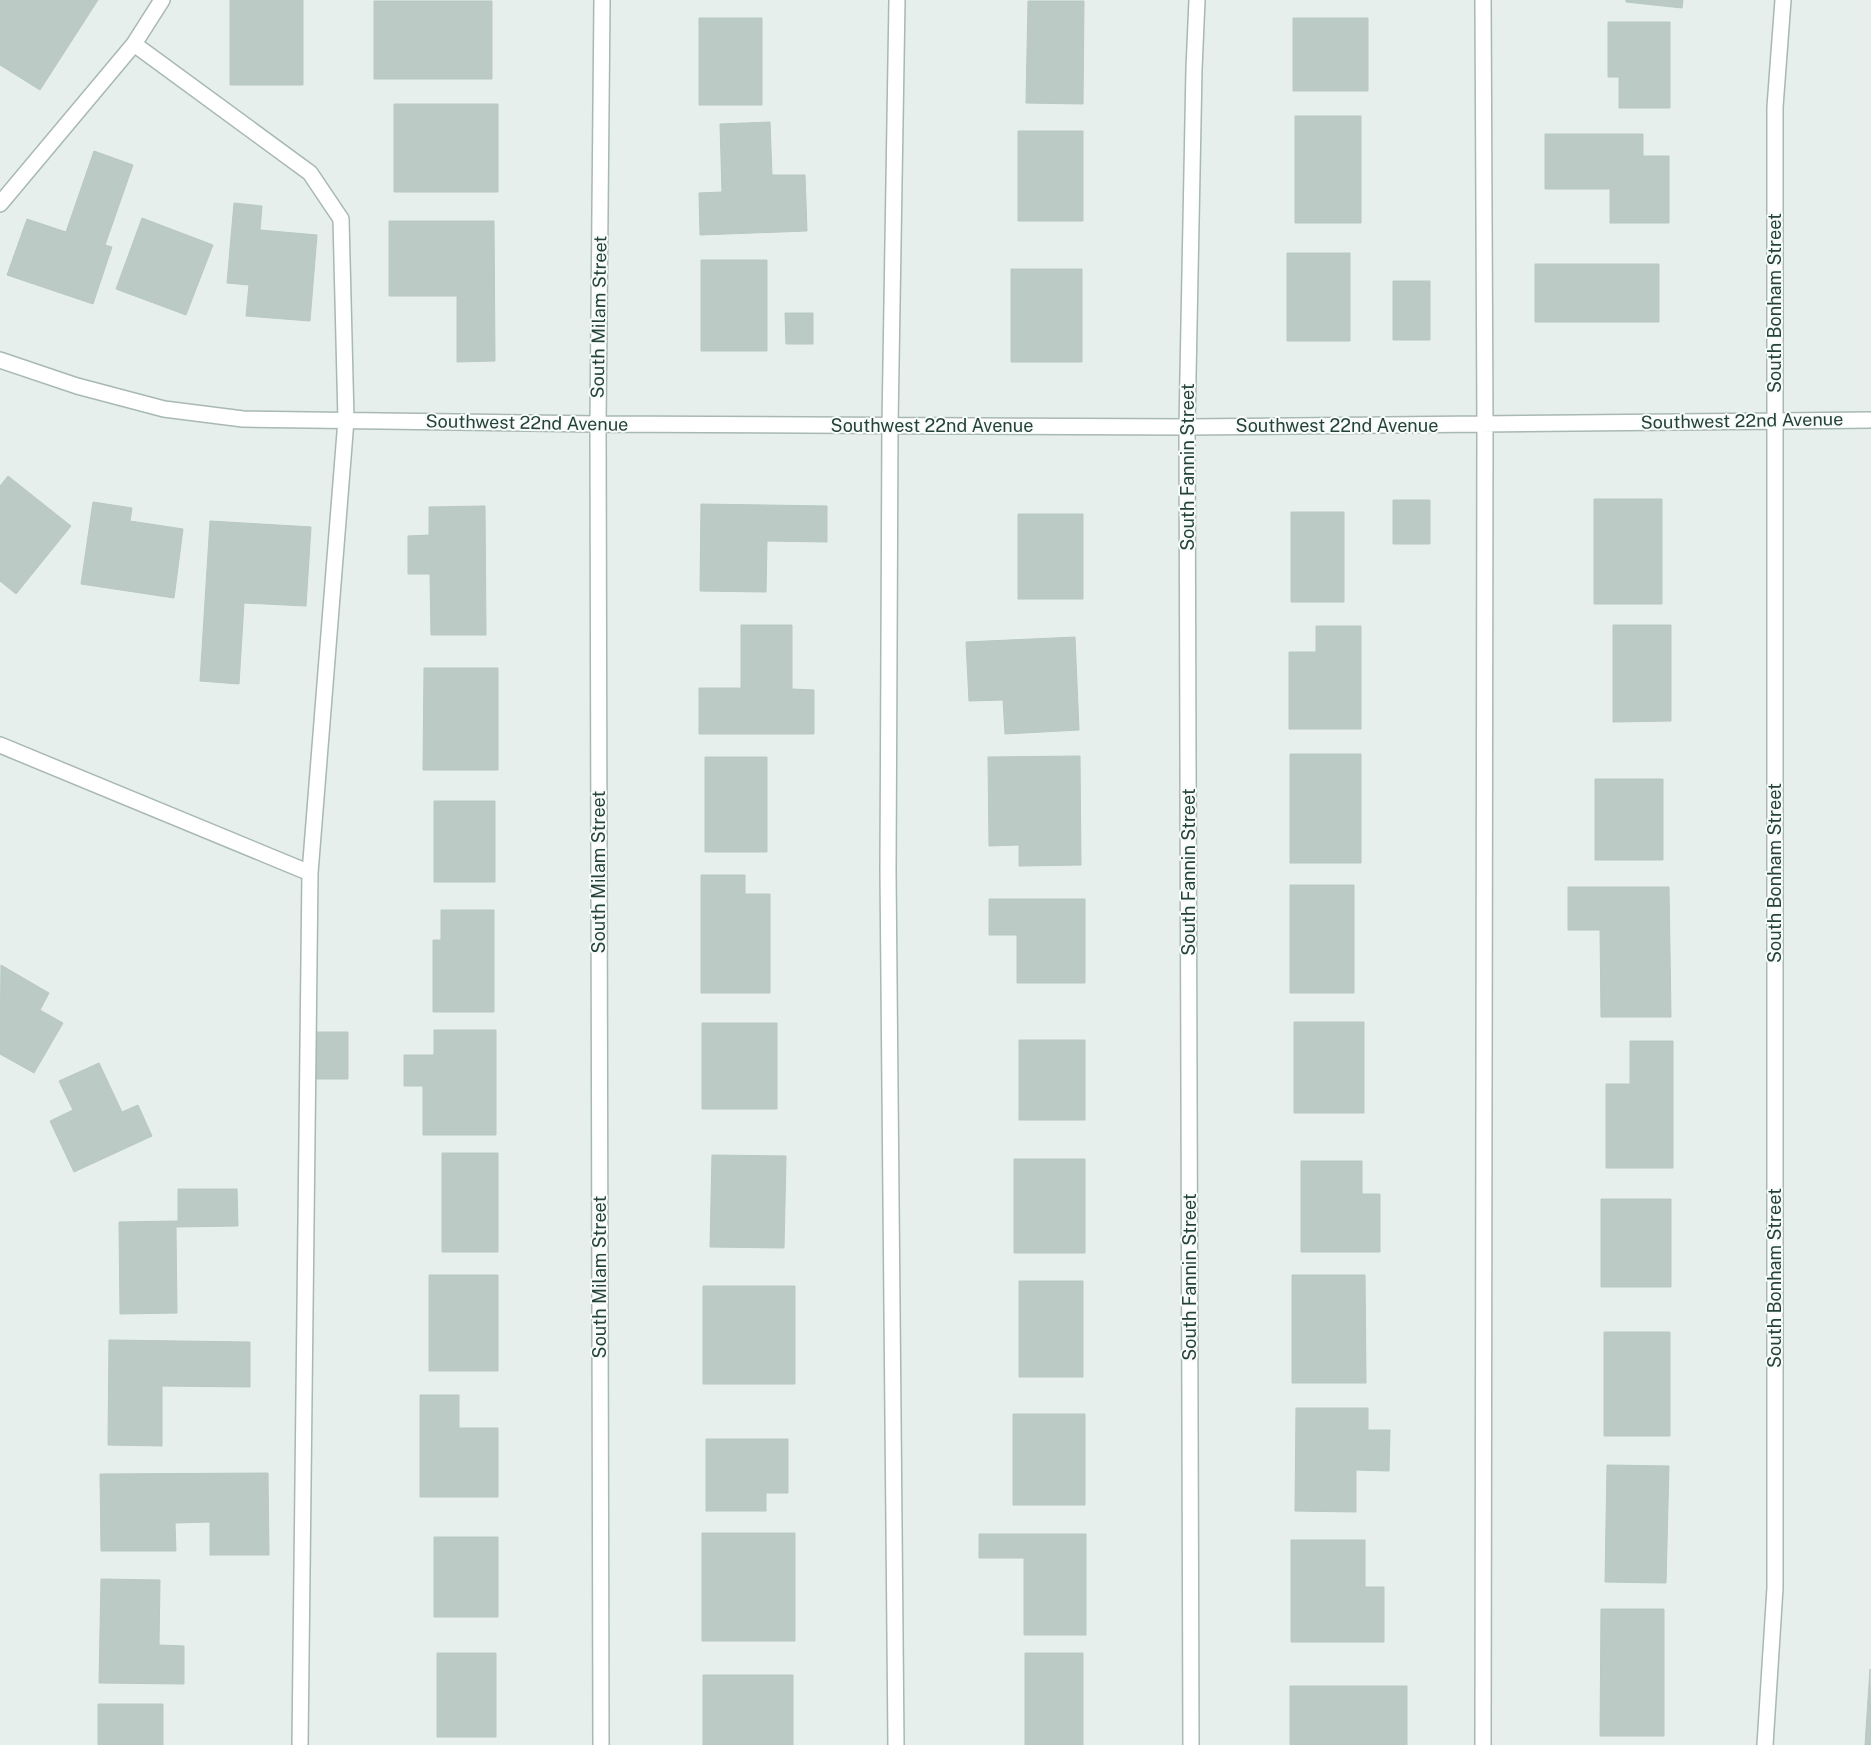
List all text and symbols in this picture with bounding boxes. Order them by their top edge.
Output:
street label: South Bonham Street [1764,213,1785,393]
street label: South Milam Street [587,235,610,399]
street label: South Fannin Street [1177,383,1198,551]
street label: Southwest 22nd Avenue [1640,408,1844,433]
street label: Southwest 22nd Avenue [425,410,629,435]
street label: Southwest 22nd Avenue [831,415,1033,436]
street label: Southwest 22nd Avenue [1236,415,1438,436]
street label: South Bonham Street [1764,783,1785,963]
street label: South Fannin Street [1178,788,1199,956]
street label: South Milam Street [588,791,609,953]
street label: South Bonham Street [1764,1188,1785,1368]
street label: South Fannin Street [1179,1193,1200,1361]
street label: South Milam Street [589,1196,610,1358]

